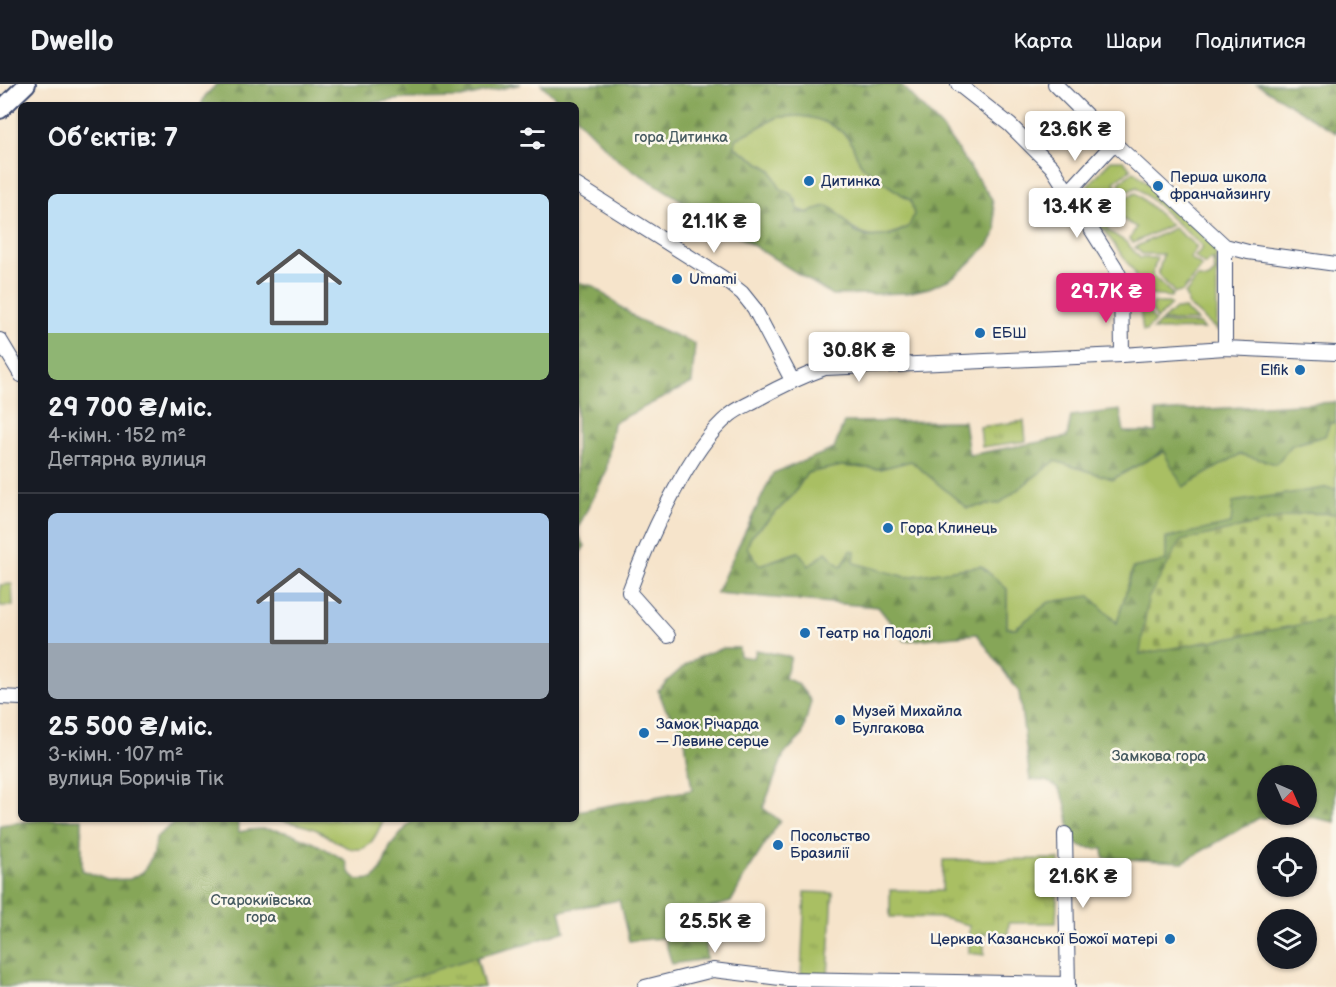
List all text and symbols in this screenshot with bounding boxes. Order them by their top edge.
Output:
text: Dwello [30,25,114,58]
text: Карта [1013,29,1073,54]
text: Шари [1106,29,1162,54]
text: Поділитися [1195,29,1306,54]
pin: 23.6K ₴ [1020,111,1130,162]
text: 23.6K ₴ [1039,118,1111,142]
icon: filters [516,122,549,155]
text: Об’єктів: 7 [48,123,178,154]
park label: гора Дитинка [634,128,728,147]
place label: Перша школа франчайзингу [1170,168,1270,204]
place label: Дитинка [821,172,881,191]
marker: Дитинка [802,174,816,188]
marker: Перша школа франчайзингу [1151,179,1165,193]
pin: 13.4K ₴ [1022,188,1132,239]
text: 13.4K ₴ [1043,195,1111,219]
pin: 21.1K ₴ [659,203,769,254]
text: 21.1K ₴ [681,210,747,234]
icon: home [245,233,353,341]
place label: Umami [689,270,737,289]
marker: Umami [670,272,684,286]
pin: 29.7K ₴ [1051,273,1161,324]
text: 29.7K ₴ [1070,280,1142,304]
place label: ЕБШ [992,324,1027,343]
marker: ЕБШ [973,326,987,340]
pin: 30.8K ₴ [804,332,914,383]
text: 30.8K ₴ [823,339,895,363]
place label: Elfik [1260,361,1289,380]
marker: Elfik [1293,363,1307,377]
text: 29 700 ₴/міс. [48,393,212,424]
text: 4-кімн. · 152 m² [48,424,186,448]
text: Дегтярна вулиця [48,448,206,472]
place label: Гора Клинець [900,519,998,538]
marker: Гора Клинець [881,521,895,535]
icon: home [245,552,353,660]
place label: Театр на Подолі [817,624,931,643]
marker: Театр на Подолі [798,626,812,640]
place label: Музей Михайла Булгакова [852,702,962,738]
text: 25 500 ₴/міс. [48,712,213,743]
marker: Музей Михайла Булгакова [833,713,847,727]
place label: Замок Річарда — Левине серце [656,715,769,751]
marker: Замок Річарда — Левине серце [637,726,651,740]
text: 3-кімн. · 107 m² [48,743,183,767]
park label: Замкова гора [1112,747,1206,766]
north arrow [1257,765,1317,825]
map controls [1257,765,1317,969]
text: вулиця Боричів Тік [48,767,224,791]
place label: Посольство Бразилії [790,827,870,863]
button: locate [1257,837,1317,897]
marker: Посольство Бразилії [771,838,785,852]
pin: 21.6K ₴ [1028,858,1138,909]
text: 21.6K ₴ [1049,865,1117,889]
park label: Старокиївська гора [210,891,312,927]
pin: 25.5K ₴ [660,903,770,954]
button: layers [1257,909,1317,969]
text: 25.5K ₴ [679,910,751,934]
place label: Церква Казанської Божої матері [930,930,1158,949]
marker: Церква Казанської Божої матері [1163,932,1177,946]

